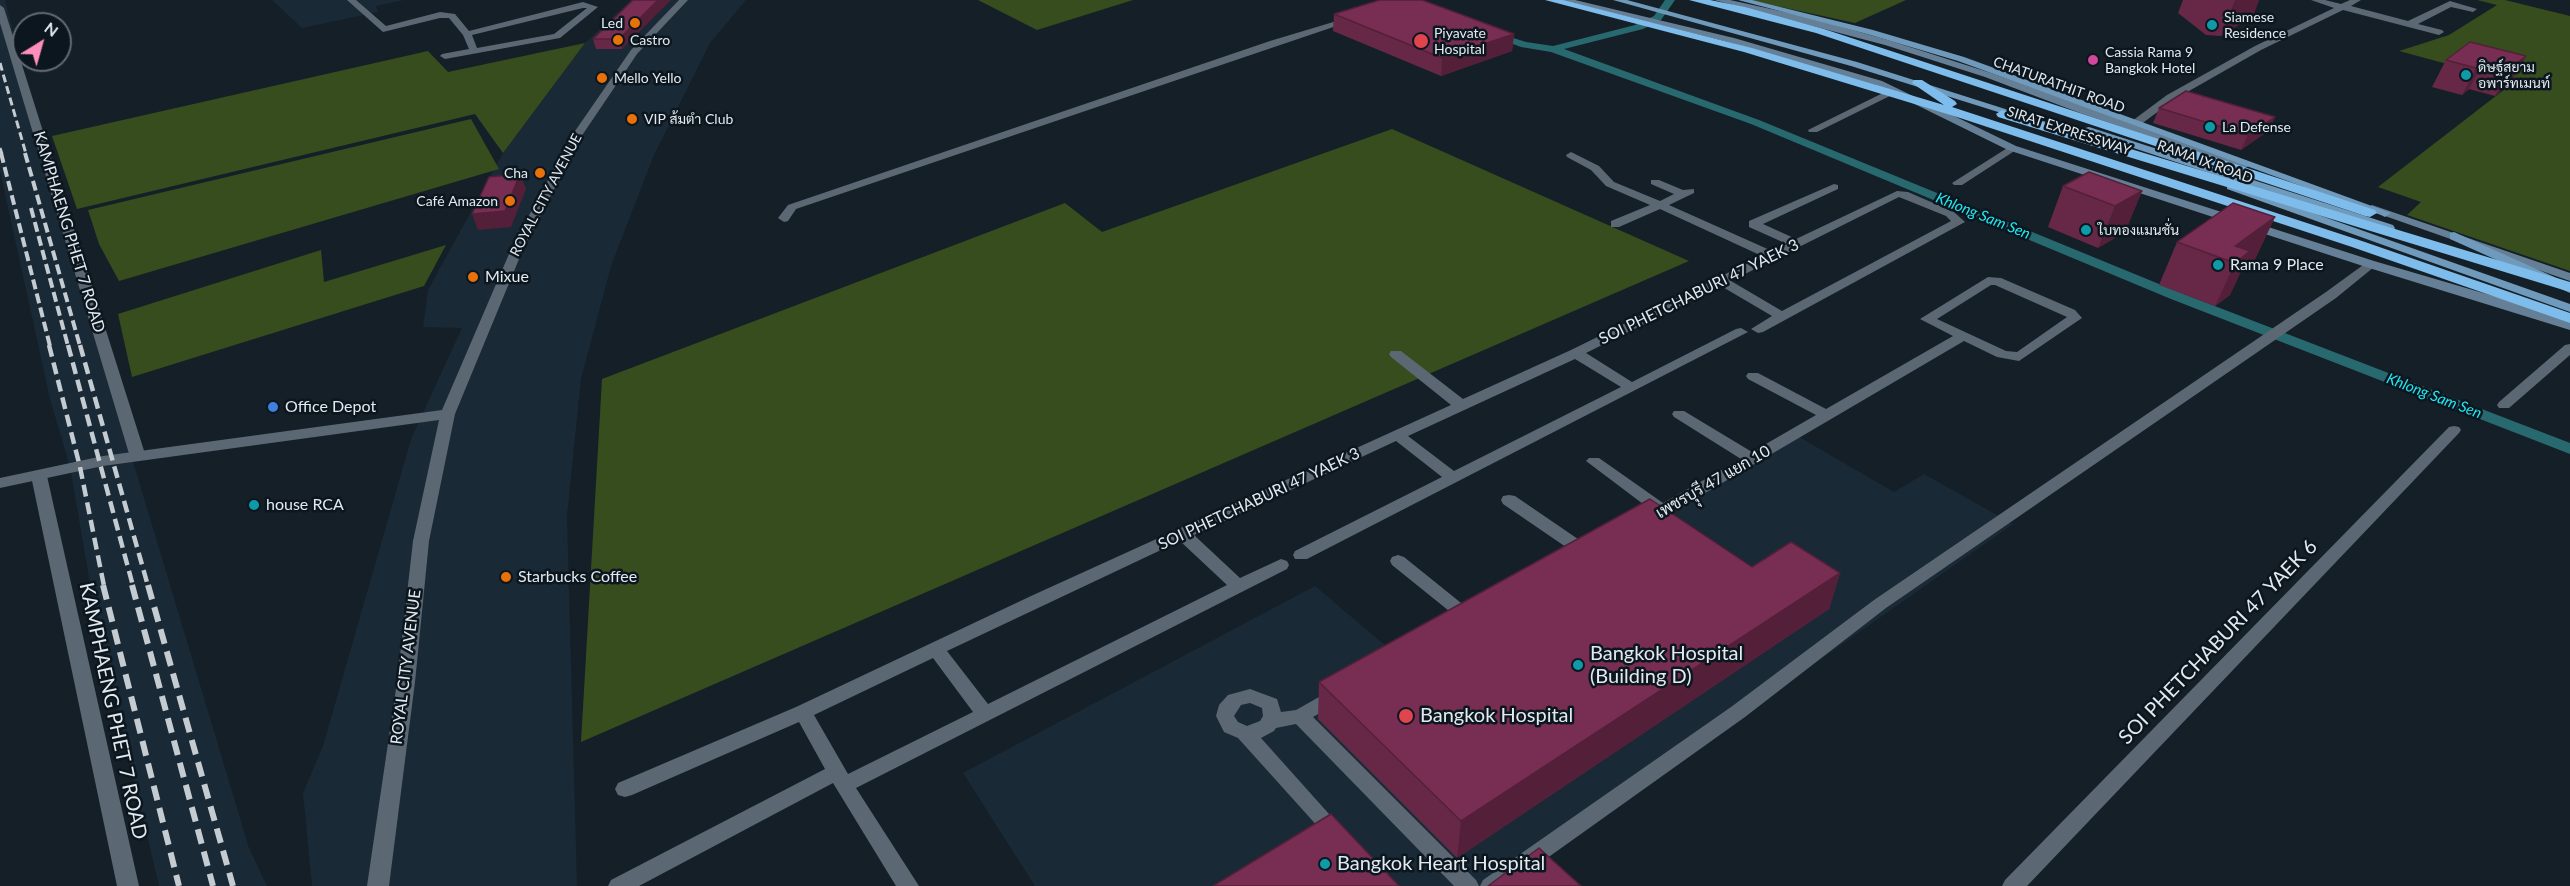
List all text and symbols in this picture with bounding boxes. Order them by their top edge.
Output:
place label: Siamese Residence [2224,9,2286,42]
north arrow [12,12,72,72]
place label: Led [601,15,623,31]
marker: Led [628,16,642,30]
text: N [41,18,63,40]
marker: Siamese Residence [2205,18,2219,32]
place label: Piyavate Hospital [1434,25,1486,57]
place label: Castro [630,32,670,48]
marker: Piyavate Hospital [1412,32,1430,50]
marker: Castro [611,33,625,47]
place label: Cassia Rama 9 Bangkok Hotel [2105,44,2195,76]
street label: CHATURATHIT ROAD [1991,53,2127,117]
marker: Cassia Rama 9 Bangkok Hotel [2086,53,2100,67]
place label: ดิษฐ์สยาม อพาร์ทเมนท์ [2478,59,2550,92]
marker: ดิษฐ์สยาม อพาร์ทเมนท์ [2459,68,2473,82]
place label: Mello Yello [614,70,681,86]
marker: Mello Yello [595,71,609,85]
street label: SIRAT EXPRESSWAY [2005,103,2133,159]
place label: VIP ส้มตำ Club [644,111,733,127]
marker: VIP ส้มตำ Club [625,112,639,126]
place label: La Defense [2222,119,2291,135]
marker: La Defense [2203,120,2217,134]
street label: KAMPHAENG PHET 7 ROAD [29,129,109,335]
street label: ROYAL CITY AVENUE [507,131,585,259]
street label: RAMA IX ROAD [2155,137,2255,187]
place label: Cha [504,165,528,181]
marker: Cha [533,166,547,180]
water label: Khlong Sam Sen [1933,189,2033,243]
place label: Café Amazon [416,193,498,209]
marker: Café Amazon [503,194,517,208]
place label: ใบทองแมนชั่น [2098,222,2179,238]
marker: ใบทองแมนชั่น [2079,223,2093,237]
street label: SOI PHETCHABURI 47 YAEK 3 [1596,235,1802,349]
place label: Rama 9 Place [2230,255,2324,275]
marker: Rama 9 Place [2211,258,2225,272]
place label: Mixue [485,267,529,287]
marker: Mixue [466,270,480,284]
water label: Khlong Sam Sen [2384,370,2484,422]
place label: Office Depot [285,397,376,417]
marker: Office Depot [266,400,280,414]
street label: เพชรบุุรี 47 แยก 10 [1652,441,1774,523]
street label: SOI PHETCHABURI 47 YAEK 3 [1155,444,1363,554]
place label: house RCA [266,495,344,515]
marker: house RCA [247,498,261,512]
street label: SOI PHETCHABURI 47 YAEK 6 [2114,535,2322,749]
place label: Starbucks Coffee [518,567,637,587]
marker: Starbucks Coffee [499,570,513,584]
street label: KAMPHAENG PHET 7 ROAD [74,580,152,842]
street label: ROYAL CITY AVENUE [387,588,425,746]
place label: Bangkok Hospital (Building D) [1590,642,1743,689]
marker: Bangkok Hospital (Building D) [1571,658,1585,672]
place label: Bangkok Hospital [1420,704,1573,728]
marker: Bangkok Hospital [1397,707,1415,725]
place label: Bangkok Heart Hospital [1337,852,1545,876]
marker: Bangkok Heart Hospital [1318,857,1332,871]

